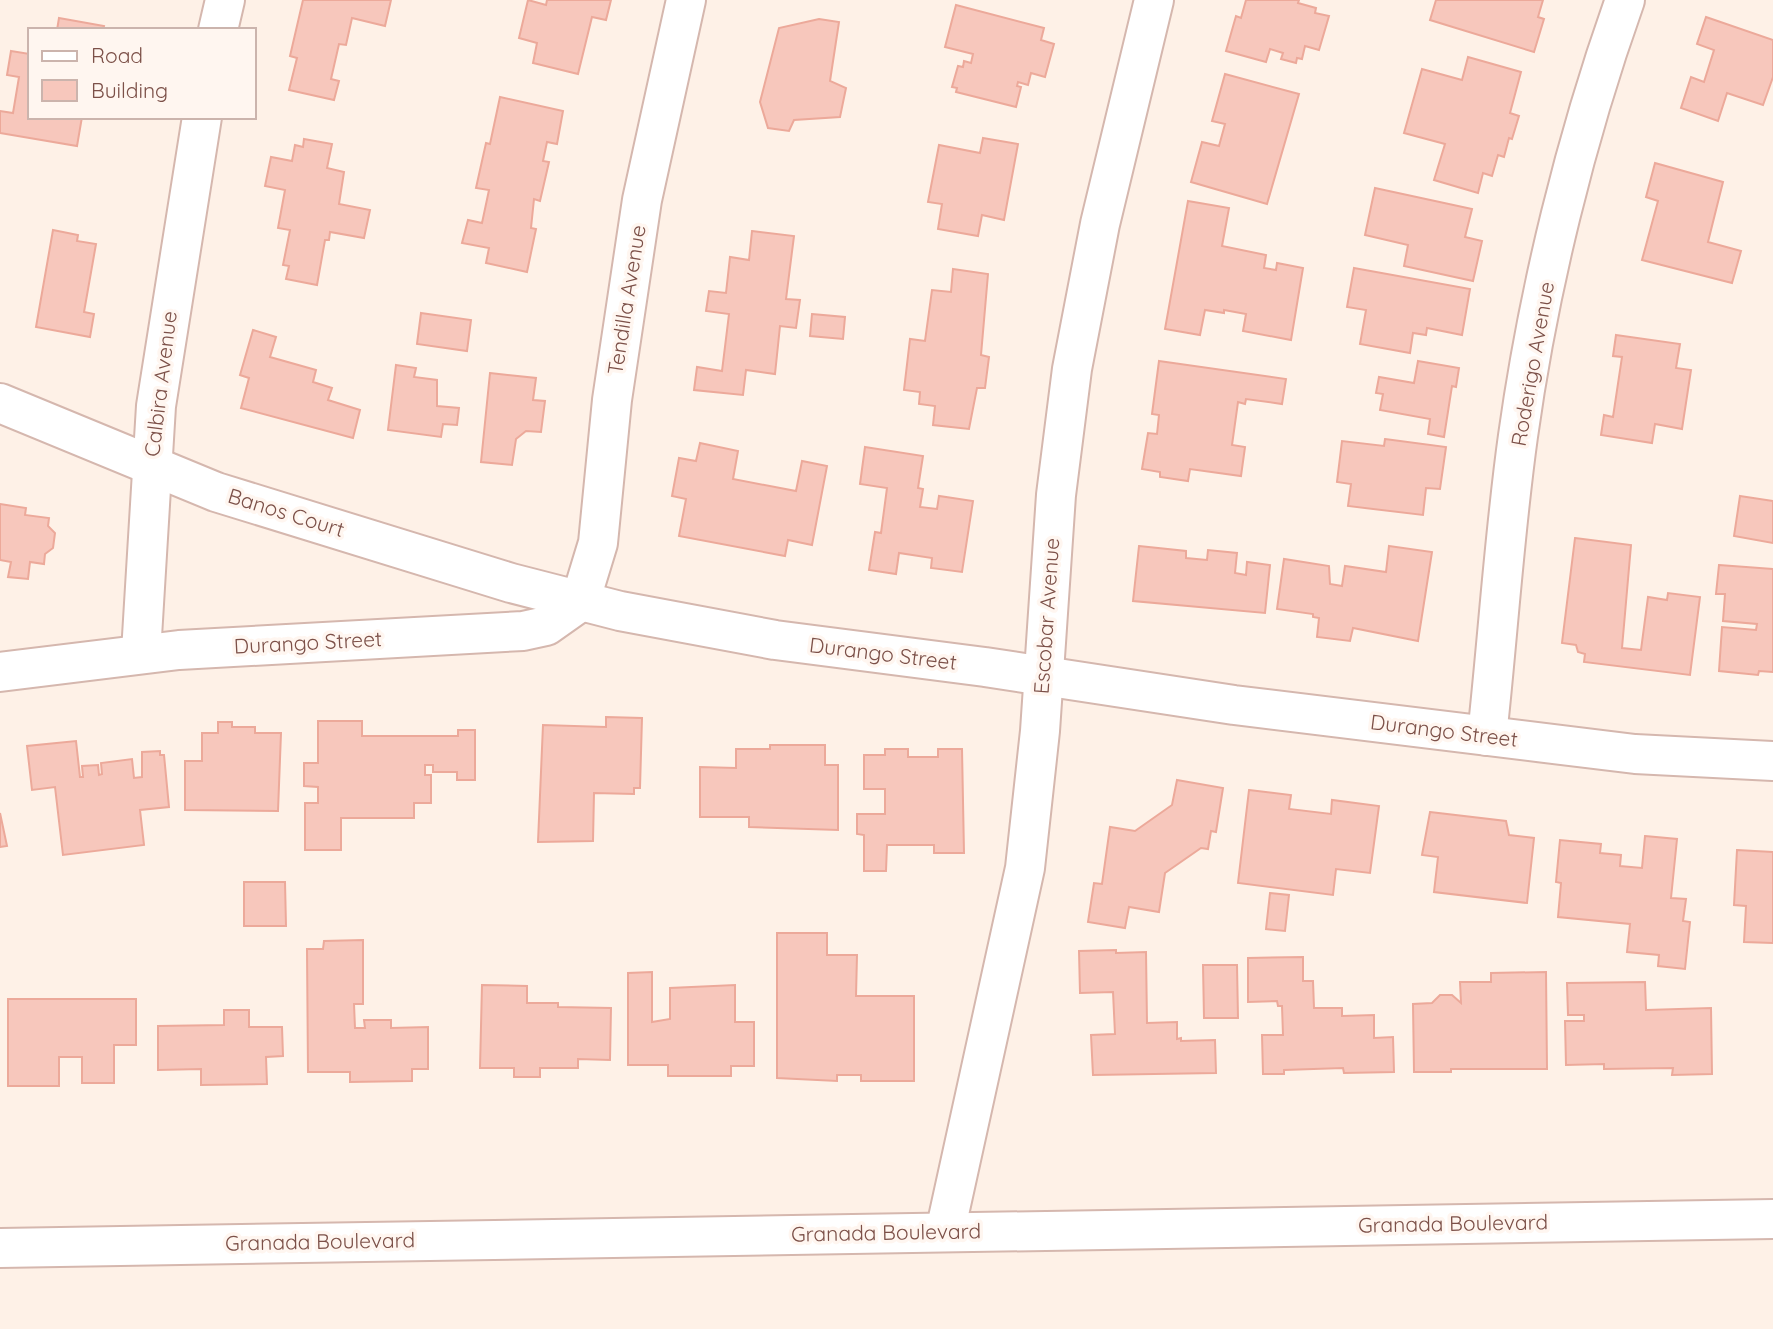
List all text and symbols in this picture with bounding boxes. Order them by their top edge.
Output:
legend [28,28,256,119]
text: Road [91,42,143,68]
text: Building [91,77,168,103]
street label: Tendilla Avenue [601,223,651,377]
street label: Roderigo Avenue [1505,279,1559,448]
street label: Calbira Avenue [138,310,182,458]
street label: Banos Court [225,482,348,542]
street label: Escobar Avenue [1028,537,1064,695]
street label: Durango Street [233,625,383,659]
street label: Durango Street [808,631,958,675]
street label: Durango Street [1369,708,1519,752]
street label: Granada Boulevard [1358,1208,1548,1238]
street label: Granada Boulevard [791,1217,981,1247]
street label: Granada Boulevard [225,1226,415,1256]

